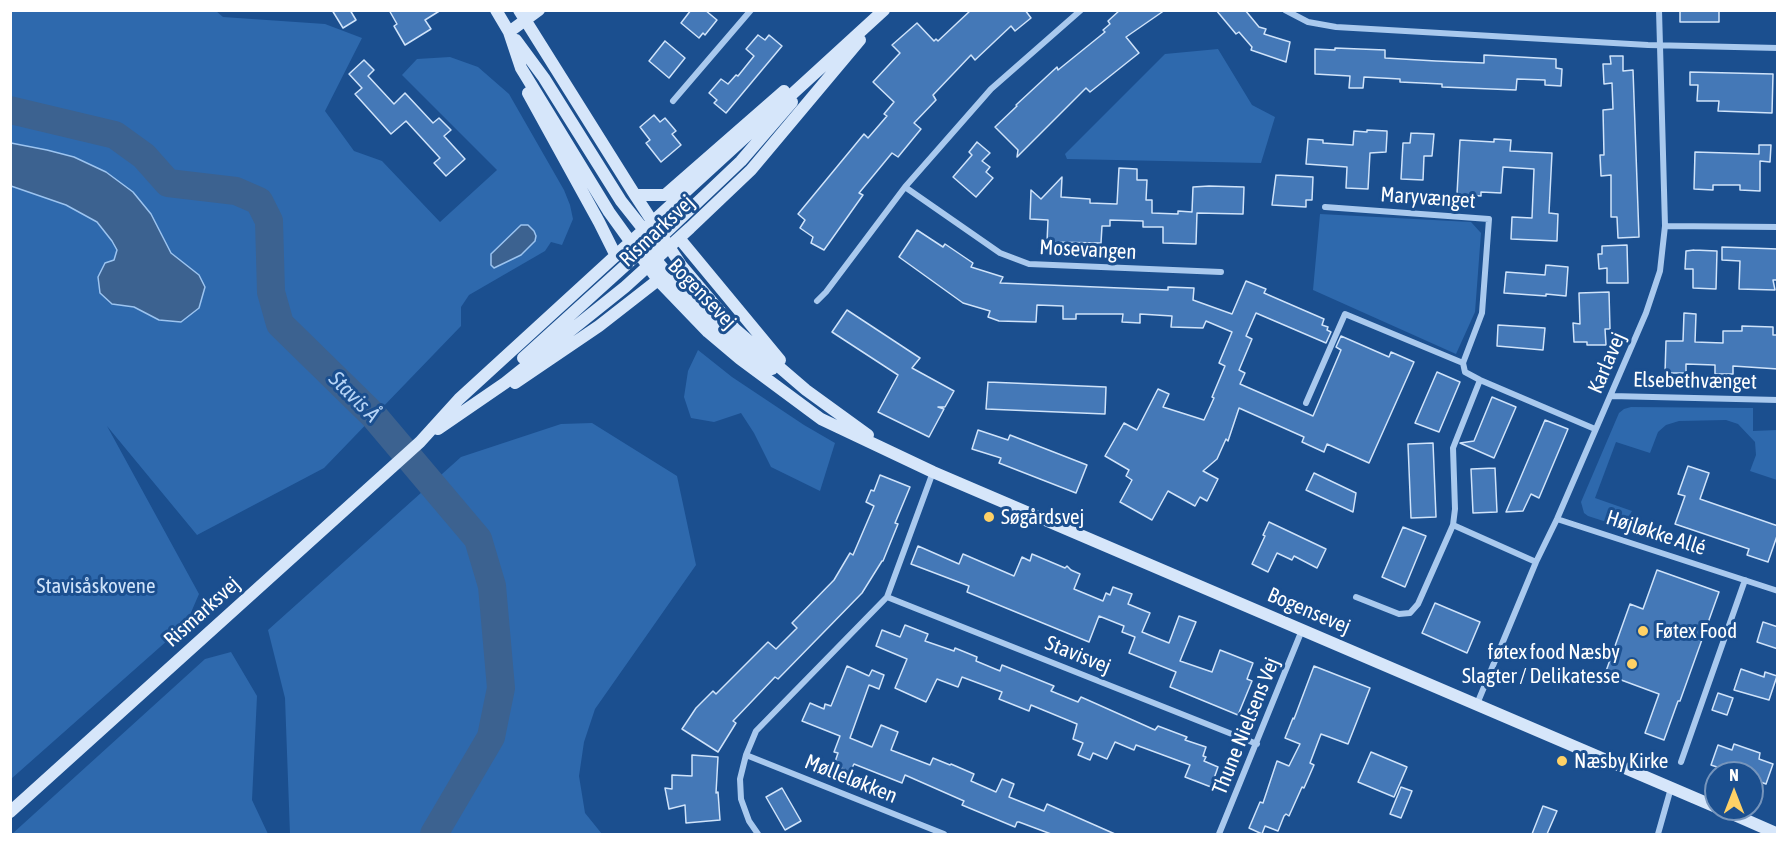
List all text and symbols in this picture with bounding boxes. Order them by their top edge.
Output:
street label: Maryvænget [1380,182,1476,214]
street label: Rismarksvej [614,190,700,272]
street label: Mosevangen [1039,235,1137,265]
street label: Bogensevej [662,254,742,334]
street label: Karlavej [1583,329,1631,397]
water label: Stavis Å [323,366,385,428]
street label: Elsebethvænget [1633,367,1757,395]
place label: Søgårdsvej [1001,504,1084,530]
street label: Højløkke Allé [1603,505,1709,561]
marker: Søgårdsvej [982,510,996,524]
street label: Rismarksvej [159,571,245,653]
park label: Stavisåskovene [37,573,155,599]
street label: Bogensevej [1264,582,1354,640]
place label: Føtex Food [1655,618,1737,644]
marker: Føtex Food [1636,624,1650,638]
street label: Stavisvej [1042,631,1114,679]
place label: føtex food Næsby Slagter / Delikatesse [1462,639,1620,689]
street label: Thune Nielsens Vej [1207,654,1285,798]
marker: føtex food Næsby Slagter / Delikatesse [1625,657,1639,671]
place label: Næsby Kirke [1574,748,1668,774]
street label: Mølleløkken [801,749,901,809]
marker: Næsby Kirke [1555,754,1569,768]
north arrow [1704,761,1764,821]
text: N [1729,766,1739,784]

